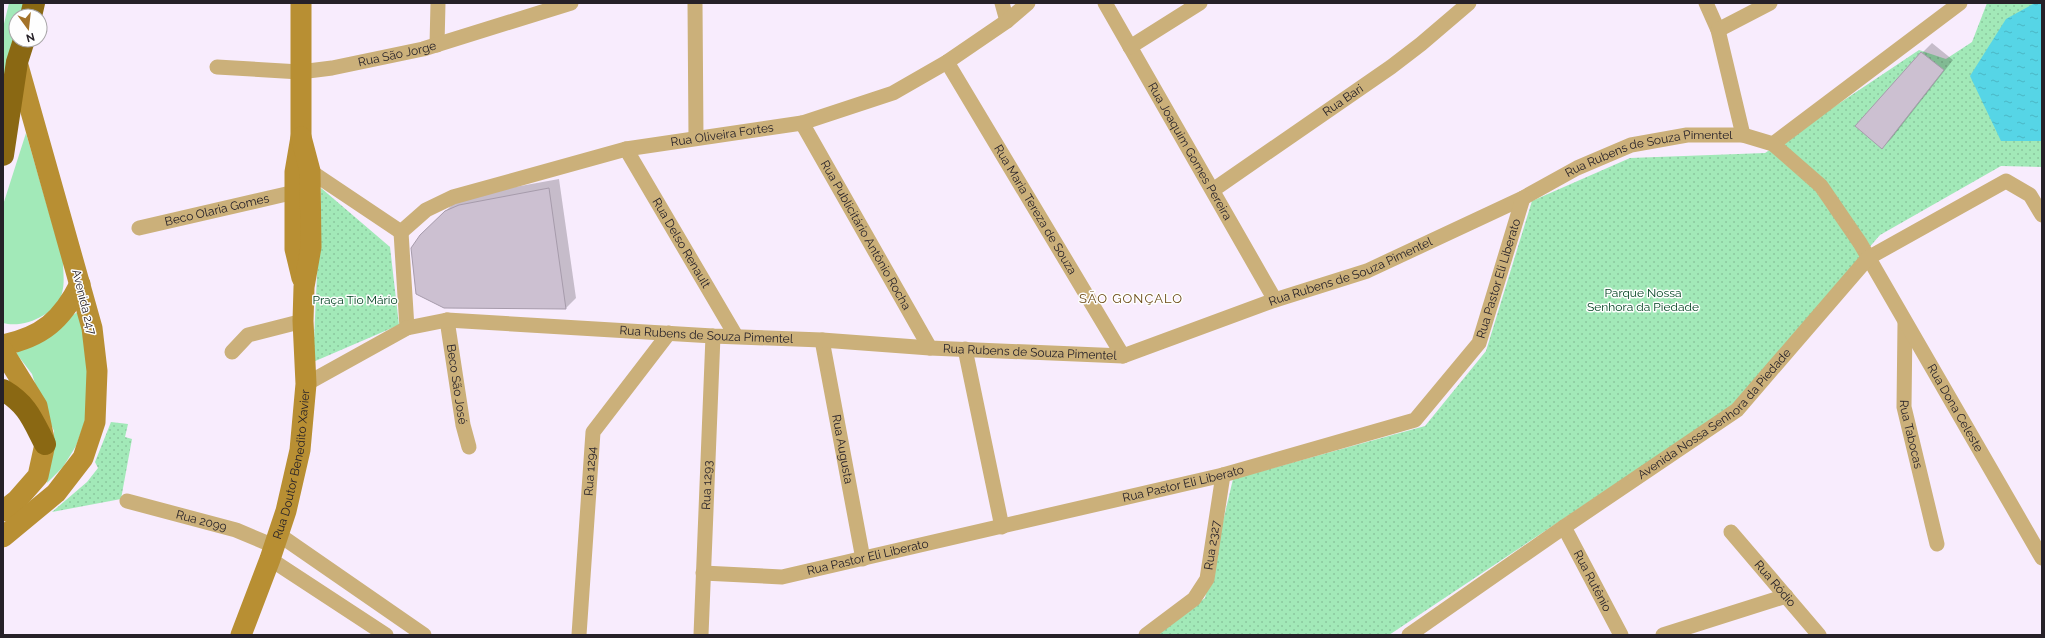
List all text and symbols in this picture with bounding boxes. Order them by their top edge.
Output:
north arrow [8,8,48,48]
text: N [25,30,36,45]
street label: Rua São Jorge [357,38,438,69]
street label: Rua Joaquim Gomes Pereira [1145,80,1235,223]
street label: Rua Bari [1320,81,1366,119]
street label: Rua Oliveira Fortes [670,120,775,149]
street label: Rua Rubens de Souza Pimentel [1563,127,1733,180]
street label: Rua Maria Tereza de Souza [991,142,1080,277]
street label: Rua Publicitário Antônio Rocha [818,158,914,312]
street label: Beco Olaria Gomes [163,191,271,229]
street label: Rua Delso Renault [649,195,713,290]
street label: Rua Pastor Eli Liberato [1474,217,1523,340]
street label: Rua Rubens de Souza Pimentel [1267,234,1435,309]
street label: Avenida 247 [69,268,99,337]
park label: Parque Nossa Senhora da Piedade [1587,286,1699,314]
district label: SÃO GONÇALO [1079,291,1183,306]
park label: Praça Tio Mário [312,293,398,307]
street label: Rua Rubens de Souza Pimentel [619,323,794,346]
street label: Rua Rubens de Souza Pimentel [943,342,1118,363]
street label: Beco São José [444,343,470,425]
street label: Avenida Nossa Senhora da Piedade [1635,346,1794,482]
street label: Rua Dona Celeste [1924,361,1986,454]
street label: Rua Doutor Benedito Xavier [270,388,313,541]
street label: Rua Tabocas [1897,400,1926,470]
street label: Rua Augusta [829,413,856,485]
street label: Rua 1294 [582,446,599,497]
street label: Rua 1293 [699,460,715,510]
street label: Rua Pastor Eli Liberato [1121,462,1246,505]
street label: Rua 2099 [174,507,228,534]
street label: Rua 2327 [1201,519,1223,571]
street label: Rua Pastor Eli Liberato [805,536,930,578]
street label: Rua Rutênio [1571,548,1614,614]
street label: Rua Ródio [1751,558,1799,610]

